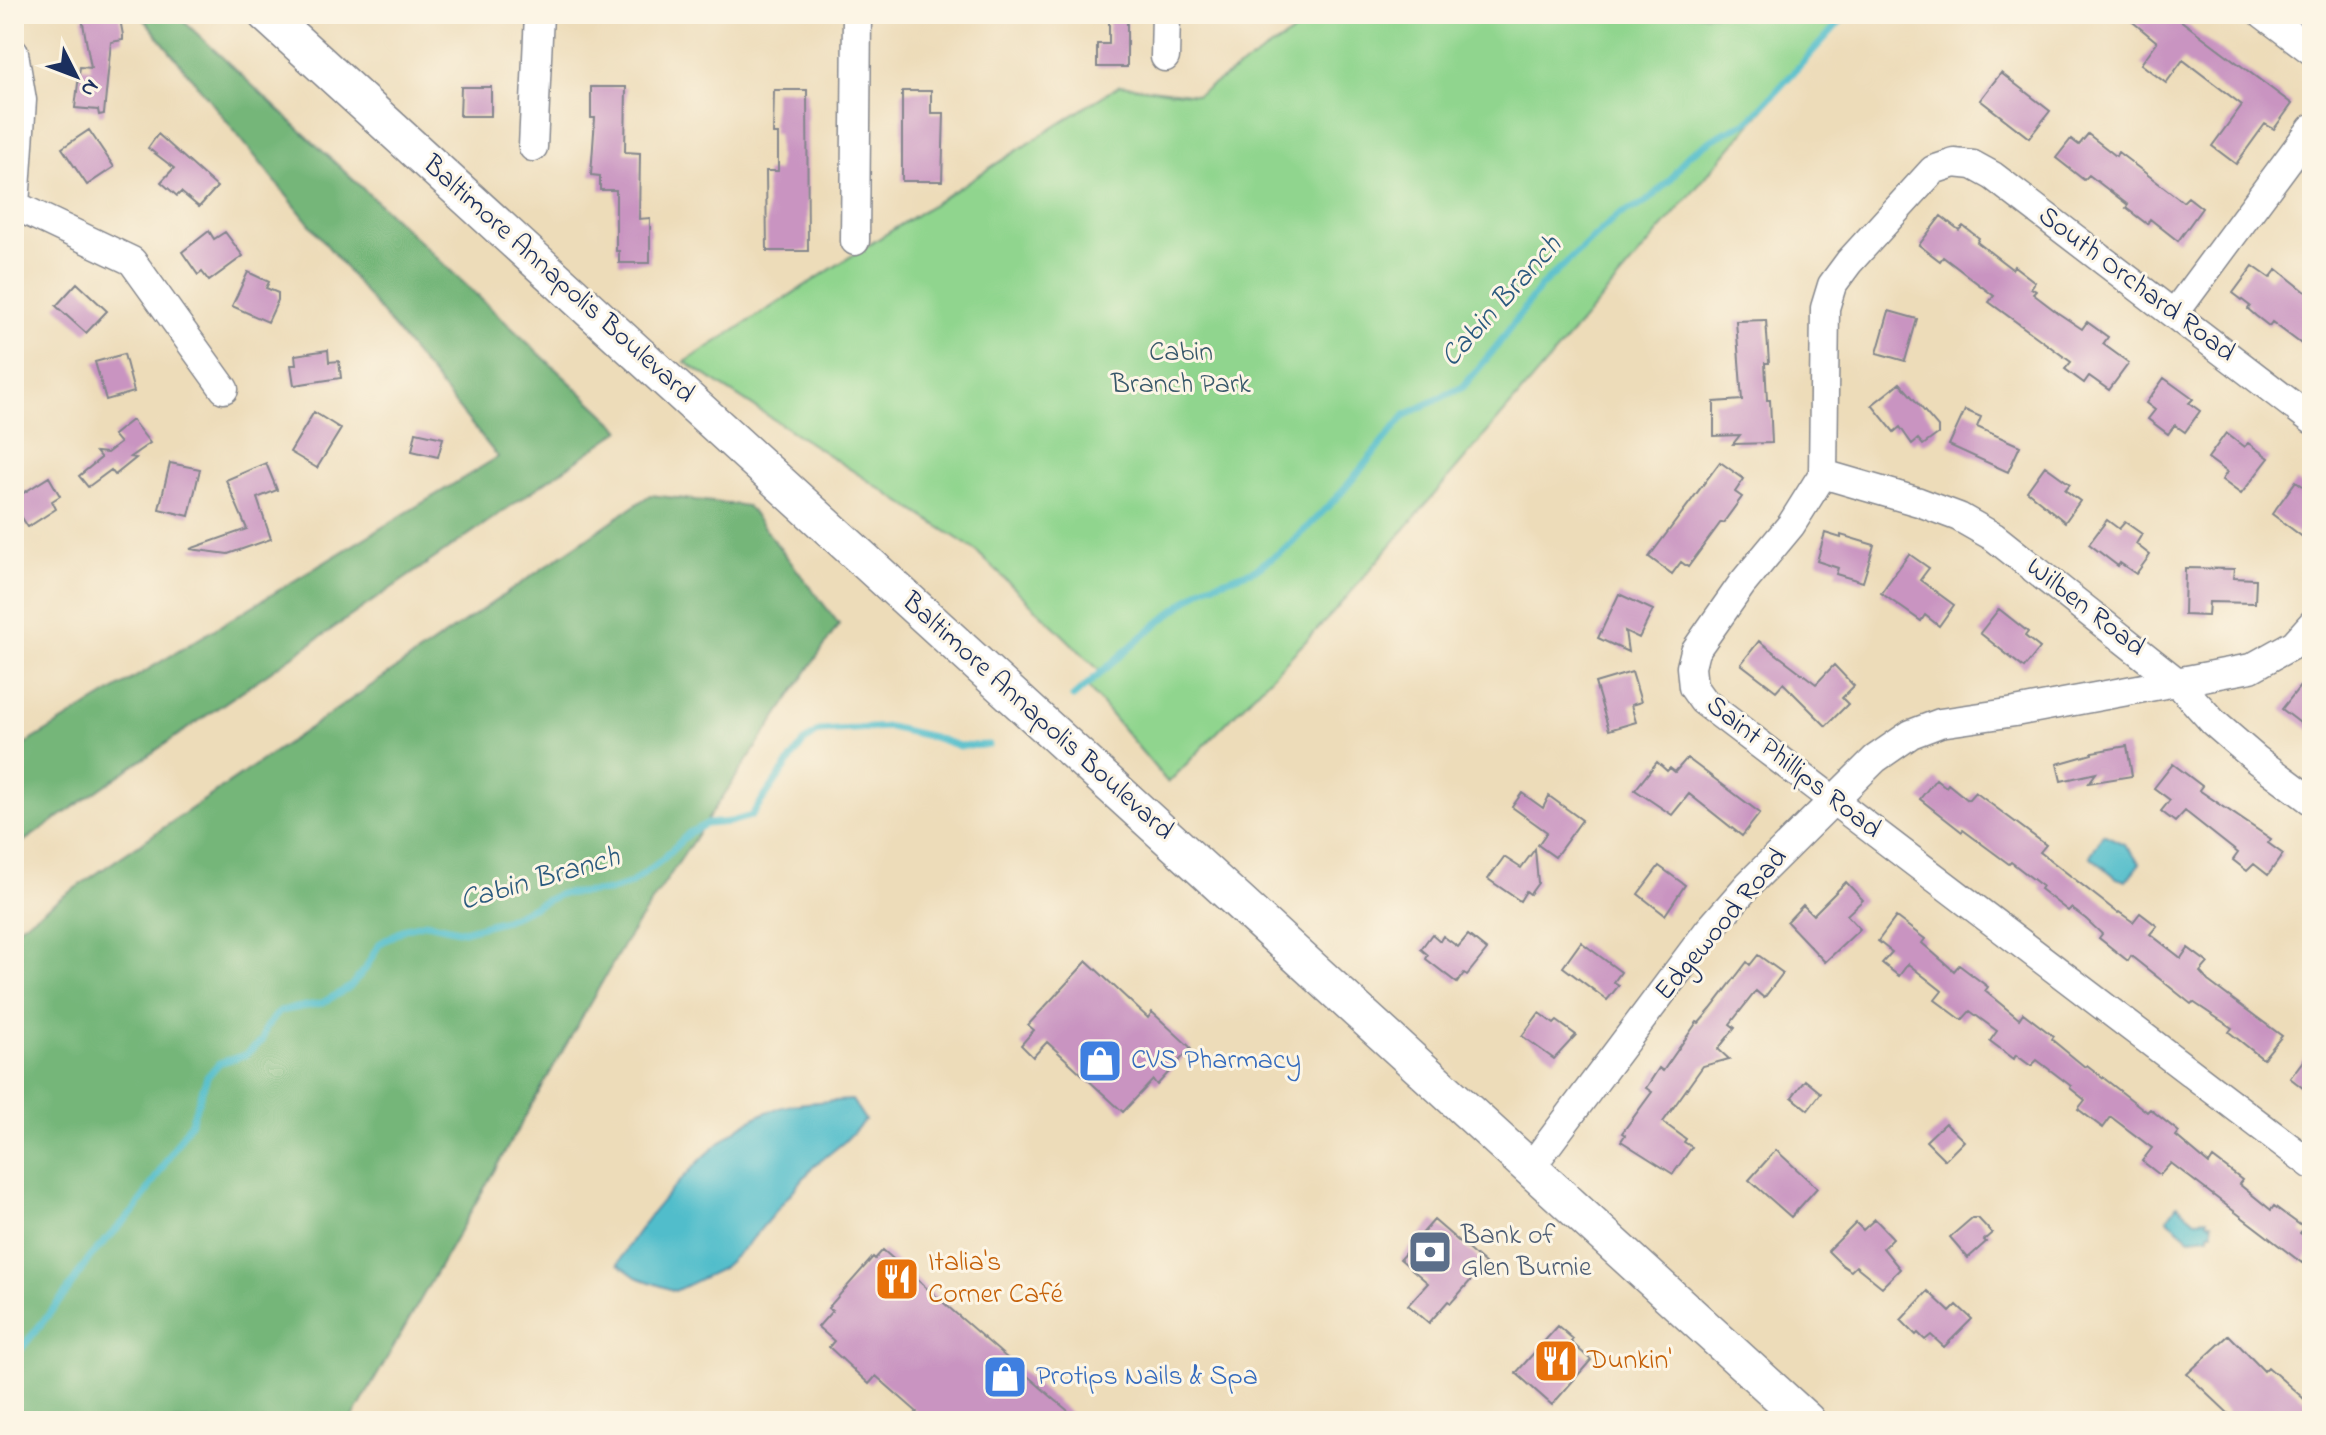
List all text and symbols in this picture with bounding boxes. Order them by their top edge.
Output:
north arrow [36,36,116,116]
text: N [72,71,105,104]
street label: Baltimore Annapolis Boulevard [412,145,704,414]
street label: South Orchard Road [2028,197,2244,373]
water label: Cabin Branch [1431,226,1574,378]
park label: Cabin Branch Park [1110,333,1252,406]
street label: Wilben Road [2016,548,2154,668]
street label: Baltimore Annapolis Boulevard [891,582,1183,851]
street label: Saint Phillips Road [1696,686,1890,850]
water label: Cabin Branch [455,836,626,924]
street label: Edgewood Road [1646,839,1799,1010]
shop icon: CVS Pharmacy [1076,1037,1124,1085]
place label: CVS Pharmacy [1131,1041,1301,1082]
place label: Bank of Glen Burnie [1460,1216,1592,1289]
bank icon: Bank of Glen Burnie [1406,1228,1454,1276]
place label: Italia's Corner Café [928,1243,1063,1316]
restaurant icon: Italia's Corner Café [873,1255,921,1303]
restaurant icon: Dunkin' [1532,1337,1580,1385]
place label: Dunkin' [1586,1341,1671,1382]
shop icon: Protips Nails & Spa [981,1353,1029,1401]
place label: Protips Nails & Spa [1036,1357,1258,1398]

